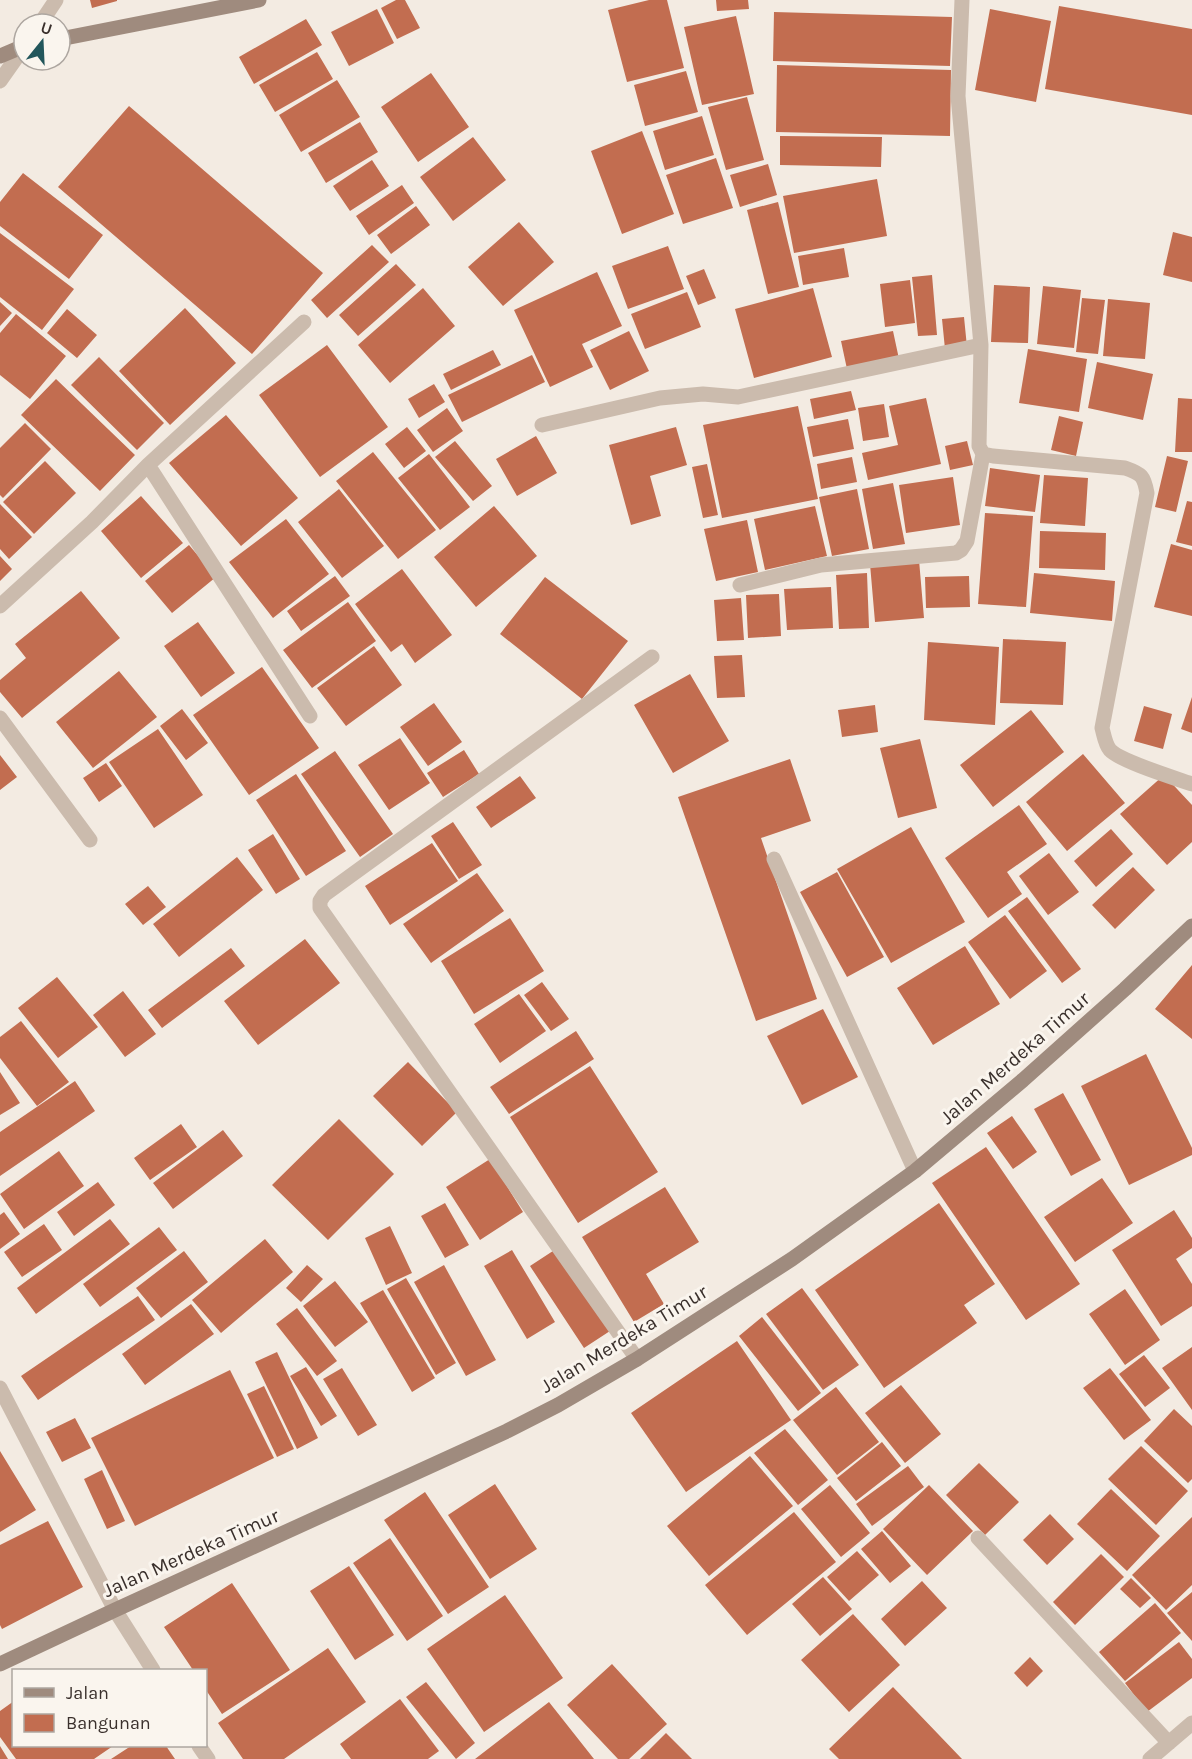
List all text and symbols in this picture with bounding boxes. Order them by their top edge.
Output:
north arrow [12,12,72,72]
text: U [38,17,55,39]
street label: Jalan Merdeka Timur [936,986,1095,1129]
street label: Jalan Merdeka Timur [537,1280,712,1398]
street label: Jalan Merdeka Timur [99,1504,283,1602]
legend [12,1669,207,1747]
text: Jalan [66,1682,109,1704]
text: Bangunan [66,1712,151,1734]

